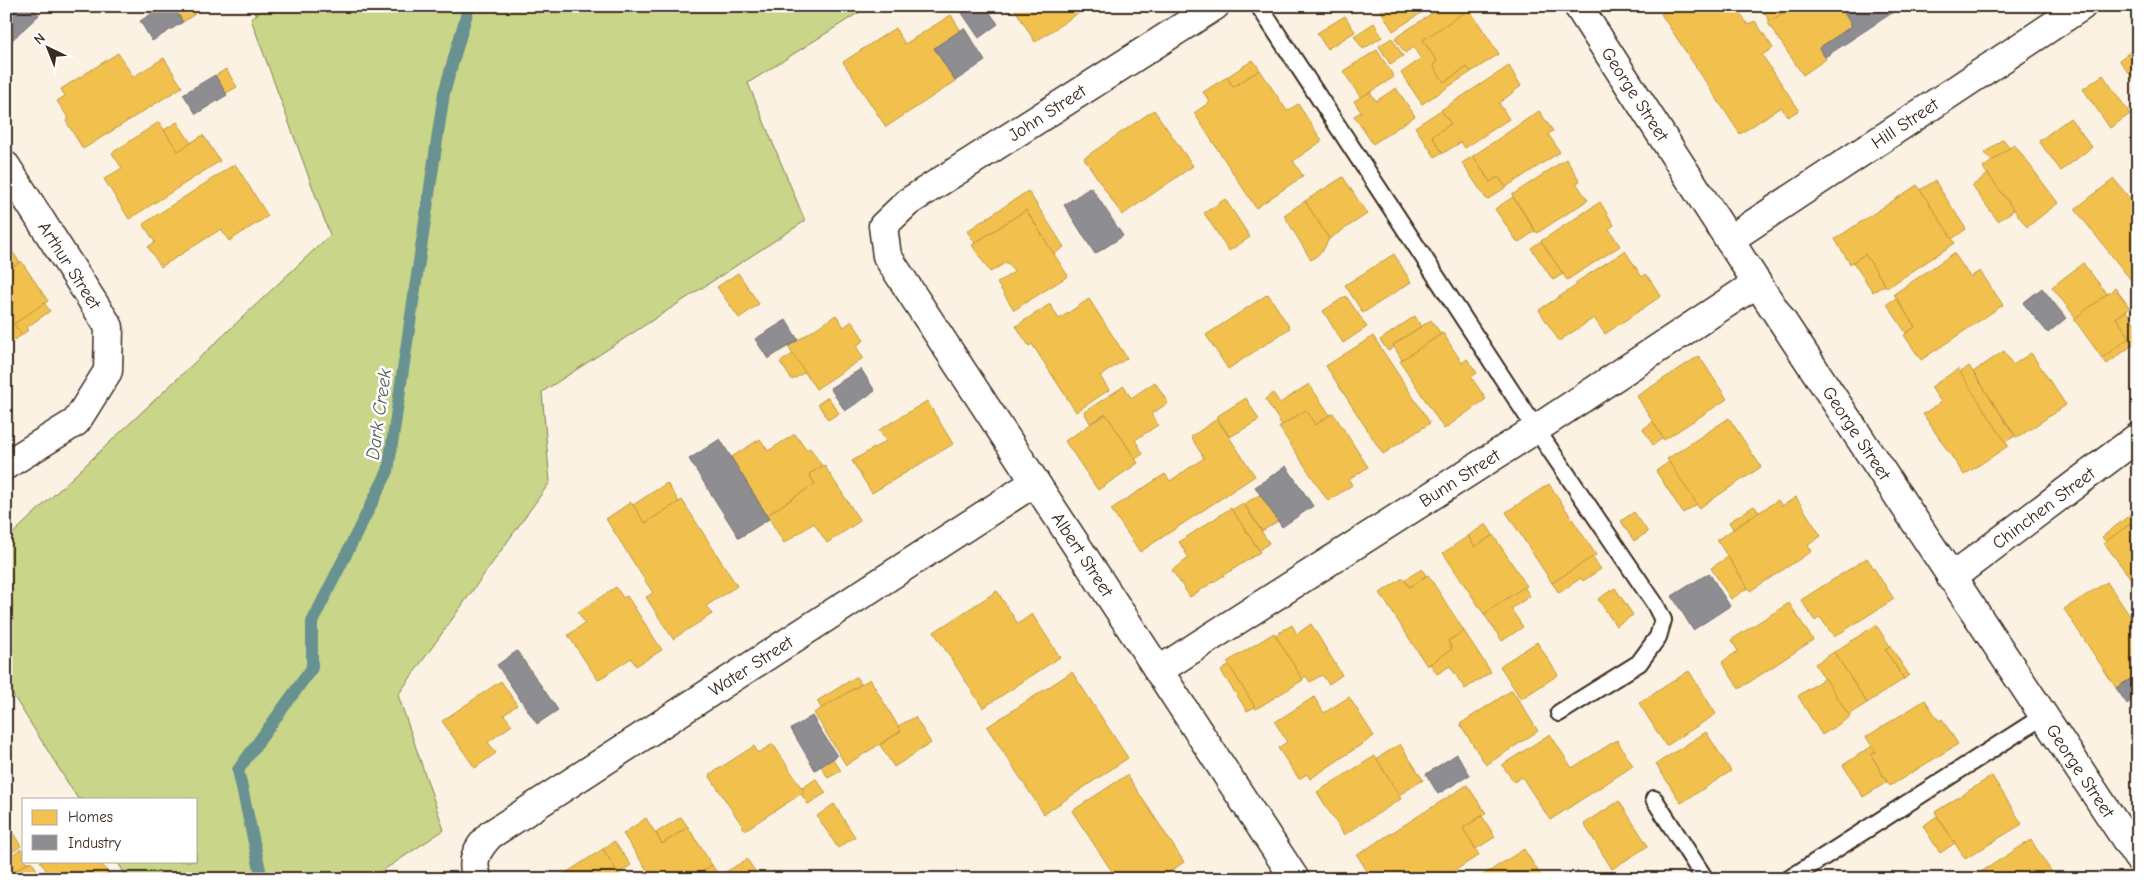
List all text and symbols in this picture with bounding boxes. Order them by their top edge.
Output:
north arrow [22,22,72,72]
text: N [30,30,49,48]
street label: George Street [1597,43,1673,146]
street label: John Street [1004,80,1091,146]
street label: Hill Street [1868,94,1943,154]
street label: Arthur Street [33,218,105,314]
water label: Dark Creek [362,366,396,461]
street label: George Street [1818,383,1895,485]
street label: Bunn Street [1416,444,1505,512]
street label: Chinchen Street [1988,463,2100,554]
street label: Albert Street [1047,509,1118,602]
street label: Water Street [705,631,798,701]
street label: George Street [2041,720,2119,823]
legend [22,798,198,862]
text: Homes [68,808,113,826]
text: Industry [68,834,121,852]

